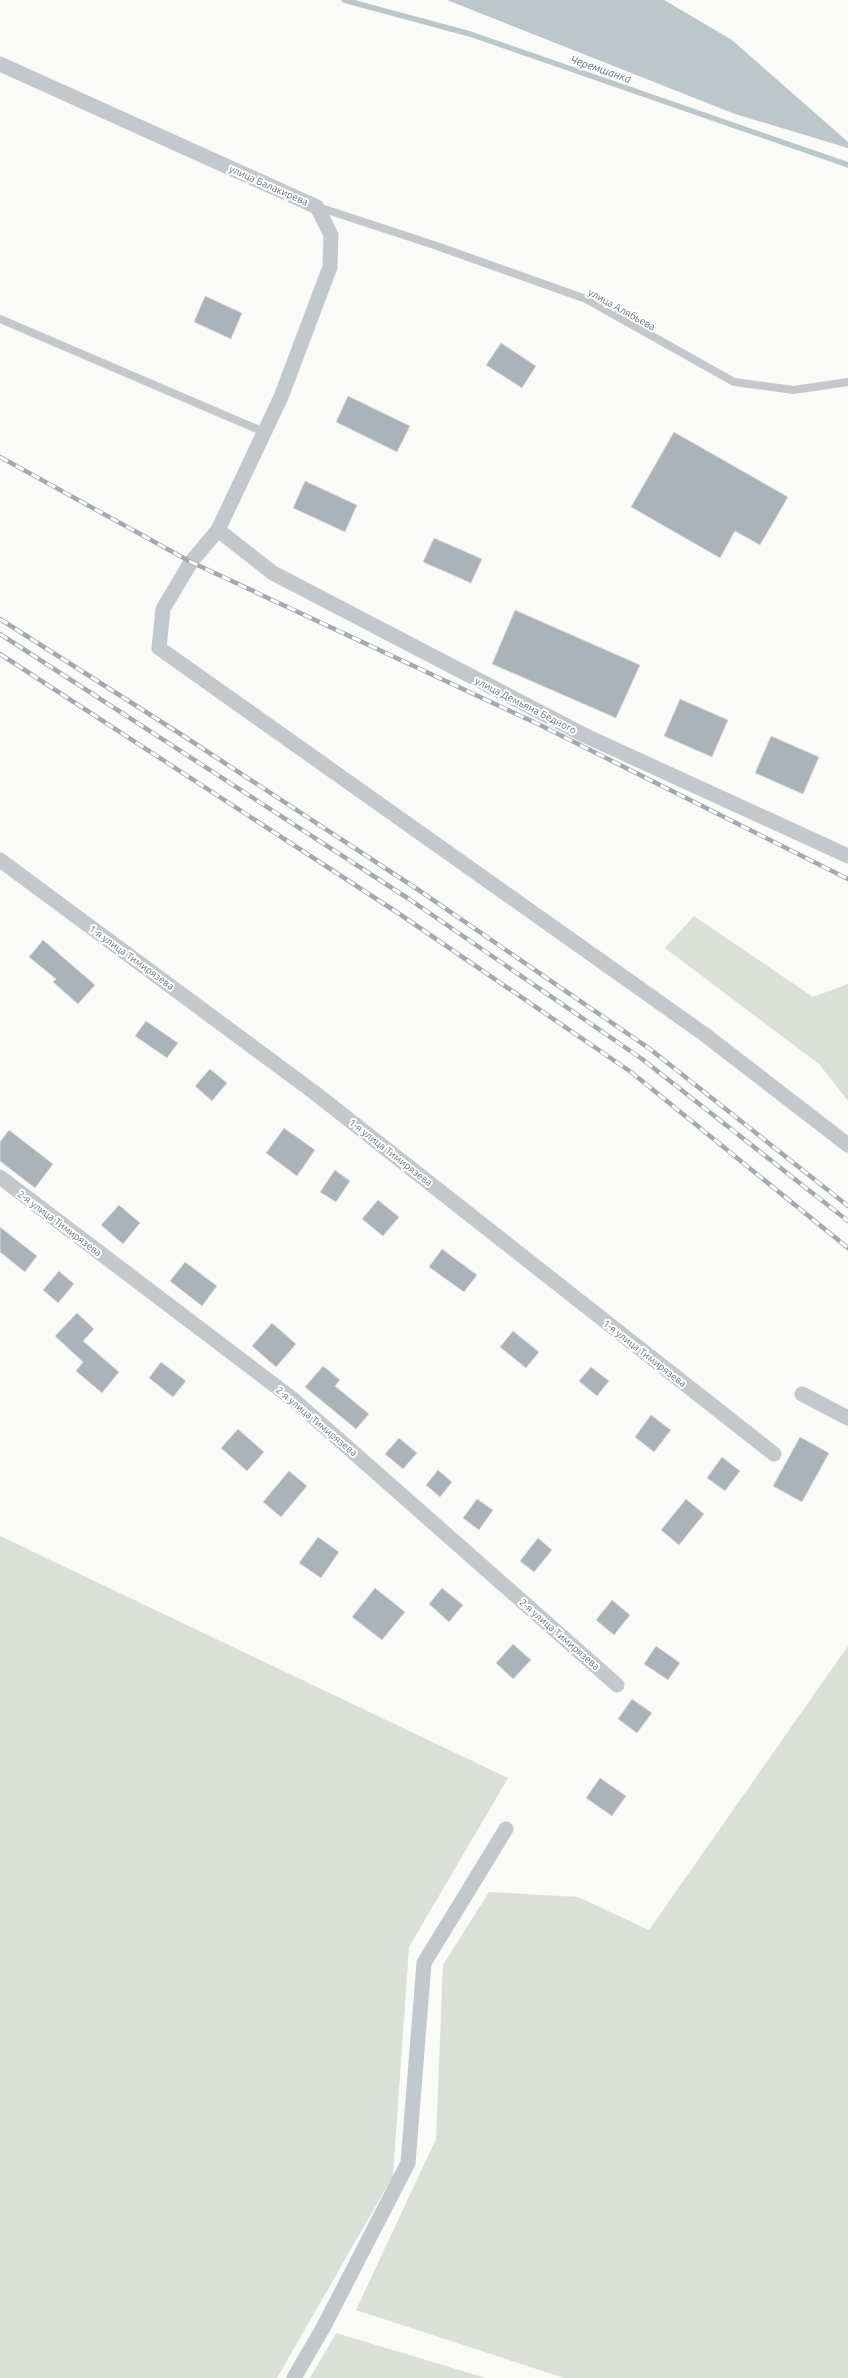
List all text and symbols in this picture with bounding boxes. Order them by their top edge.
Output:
water label: Черемшанка [569,53,633,85]
street label: улица Балакирева [228,163,310,208]
street label: улица Алябьева [586,286,657,332]
street label: улица Демьяна Бедного [473,675,578,736]
street label: 1-я улица Тимирязева [87,923,176,992]
street label: 1-я улица Тимирязева [347,1117,434,1188]
street label: 2-я улица Тимирязева [16,1188,104,1259]
street label: 1-я улица Тимирязева [601,1318,688,1389]
street label: 2-я улица Тимирязева [274,1384,359,1458]
street label: 2-я улица Тимирязева [517,1597,602,1672]

